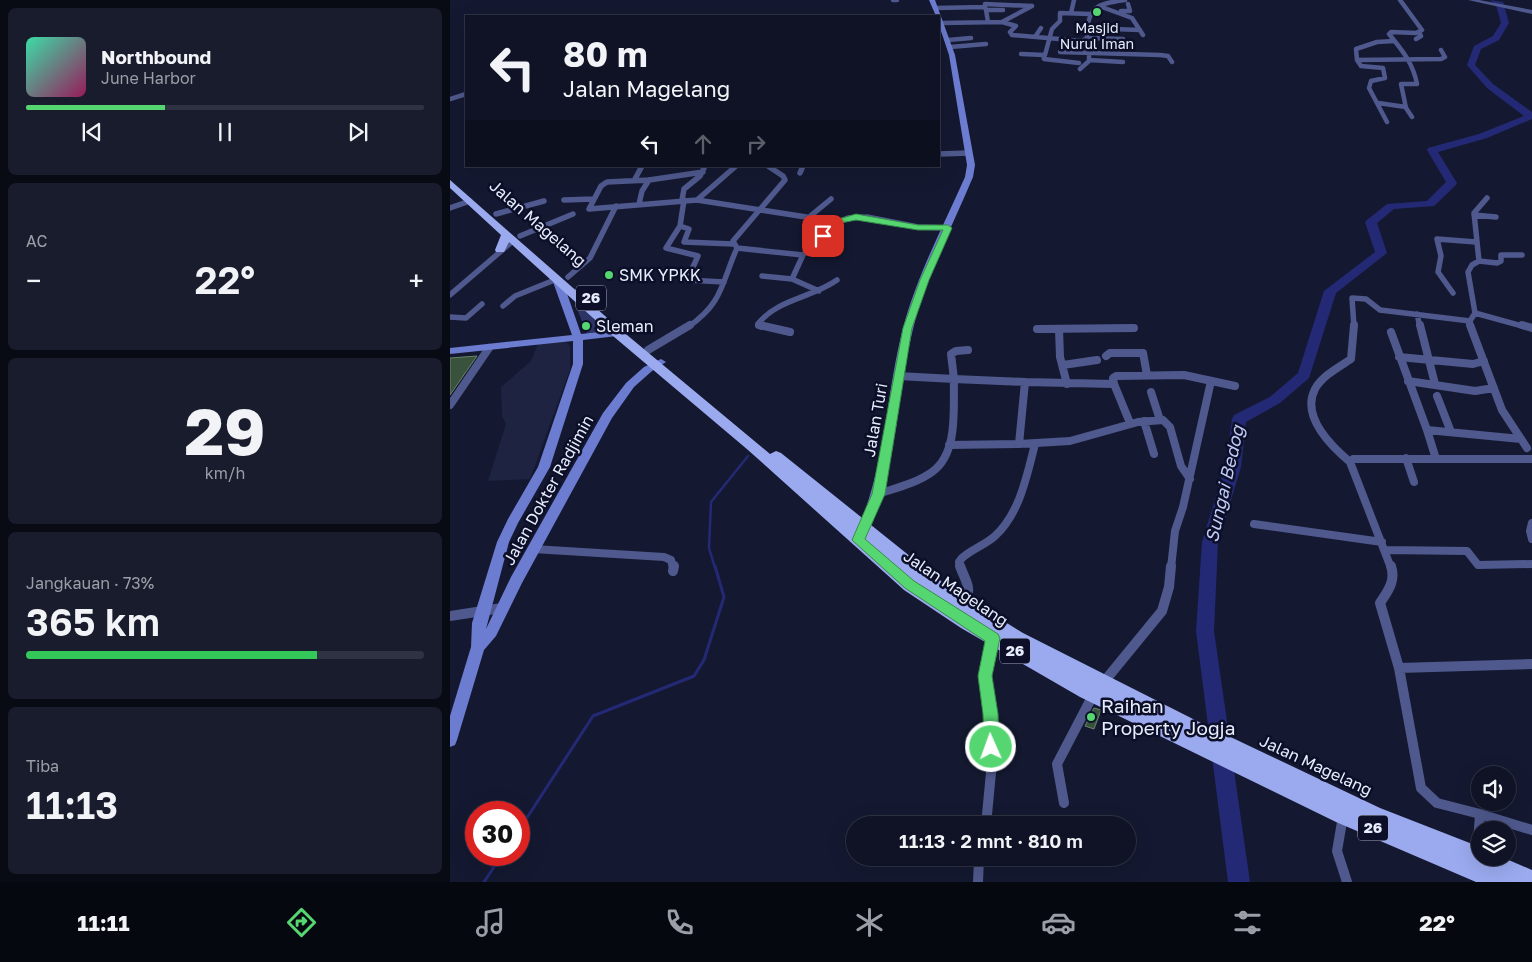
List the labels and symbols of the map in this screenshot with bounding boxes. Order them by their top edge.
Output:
marker: Masjid Nurul Iman [1091,6,1103,18]
place label: Masjid Nurul Iman [1060,19,1134,52]
street label: Jalan Magelang [486,176,590,270]
pin [802,215,844,257]
place label: SMK YPKK [619,265,701,285]
marker: SMK YPKK [603,269,615,281]
road number: 26 [576,286,606,310]
place label: Sleman [596,316,654,336]
marker: Sleman [580,320,592,332]
street label: Jalan Turi [859,382,891,458]
street label: Jalan Dokter Radjimin [498,411,598,569]
water label: Sungai Bedog [1200,421,1249,544]
street label: Jalan Magelang [900,546,1012,630]
road number: 26 [1000,638,1030,664]
place label: Raihan Property Jogja [1101,694,1235,739]
marker: Raihan Property Jogja [1085,711,1097,723]
position arrow [964,720,1016,772]
street label: Jalan Magelang [1257,730,1375,800]
speed limit sign: 30 [465,801,530,866]
road number: 26 [1358,816,1388,840]

